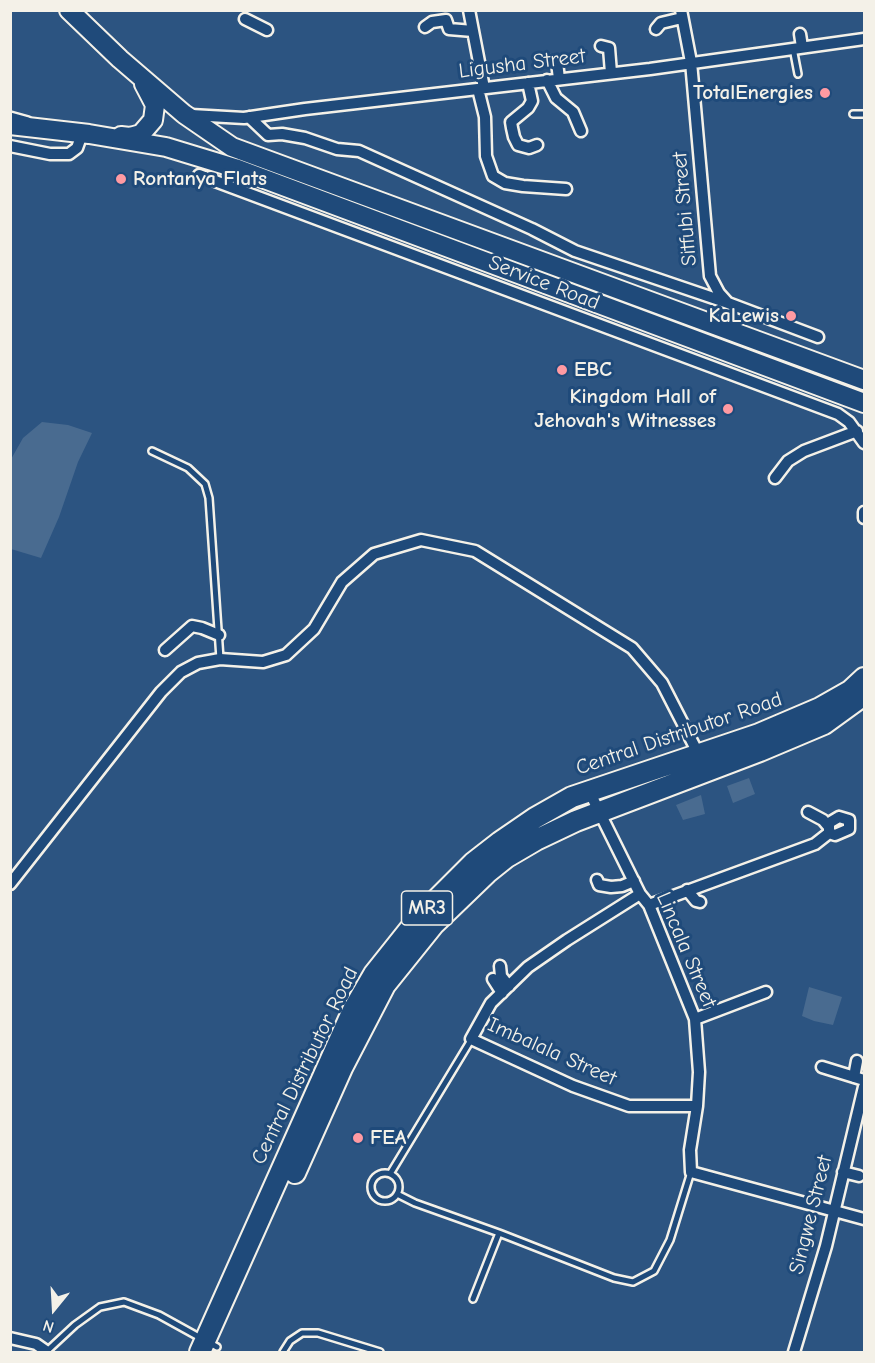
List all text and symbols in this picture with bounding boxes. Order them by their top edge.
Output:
street label: Ligusha Street [457,44,587,84]
place label: TotalEnergies [693,80,813,106]
marker: TotalEnergies [818,86,832,100]
street label: Sitfubi Street [667,151,703,267]
place label: Rontanya Flats [133,166,267,192]
marker: Rontanya Flats [114,172,128,186]
street label: Service Road [485,250,603,316]
place label: KaLewis [708,303,779,329]
marker: KaLewis [784,309,798,323]
place label: EBC [574,357,612,383]
marker: EBC [555,363,569,377]
place label: Kingdom Hall of Jehovah's Witnesses [534,384,716,434]
marker: Kingdom Hall of Jehovah's Witnesses [721,402,735,416]
street label: Central Distributor Road [573,687,785,781]
street label: Lincala Street [650,889,722,1011]
road number: MR3 [402,891,452,925]
street label: Central Distributor Road [246,963,364,1169]
street label: Imbalala Street [484,1012,620,1092]
place label: FEA [370,1125,406,1151]
marker: FEA [351,1131,365,1145]
street label: Singwe Street [784,1153,838,1277]
north arrow [24,1279,84,1339]
text: N [41,1316,56,1336]

